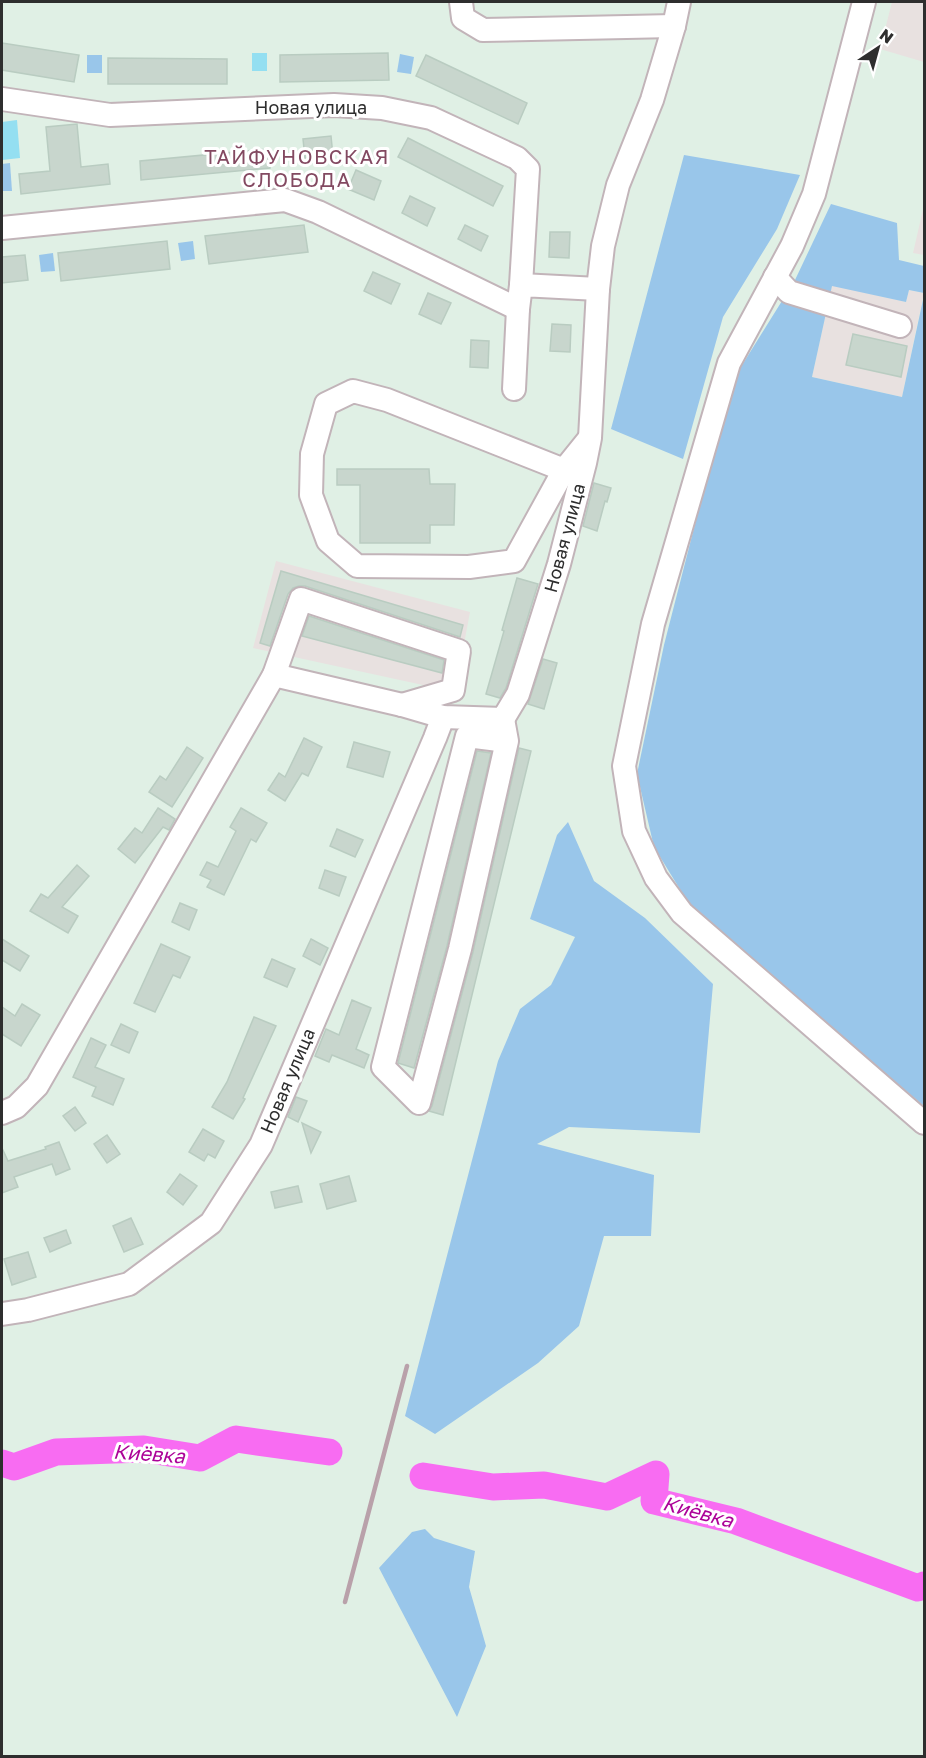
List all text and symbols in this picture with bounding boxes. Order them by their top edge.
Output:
north arrow [848,18,908,78]
text: N [876,24,898,48]
street label: Новая улица [255,96,367,118]
district label: ТАЙФУНОВСКАЯ СЛОБОДА [204,144,390,191]
street label: Новая улица [539,481,589,595]
street label: Новая улица [255,1025,319,1137]
water label: Киёвка [112,1439,186,1468]
water label: Киёвка [661,1490,737,1532]

